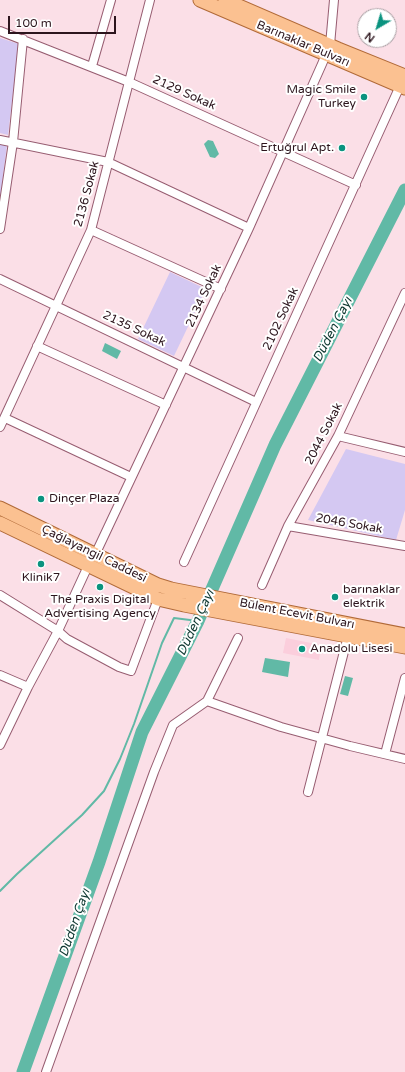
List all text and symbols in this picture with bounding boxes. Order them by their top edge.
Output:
scale bar [10,8,118,34]
north arrow [357,8,397,48]
text: 100 m [15,16,52,30]
street label: Barınaklar Bulvarı [254,18,352,70]
text: N [362,29,377,45]
street label: 2129 Sokak [150,73,218,113]
place label: Magic Smile Turkey [287,83,356,111]
marker: Magic Smile Turkey [359,92,369,102]
place label: Ertuğrul Apt. [260,141,334,155]
marker: Ertuğrul Apt. [337,143,347,153]
street label: 2136 Sokak [71,159,103,229]
street label: 2134 Sokak [183,262,225,330]
street label: 2102 Sokak [260,285,302,353]
water label: Düden Çayı [310,295,356,365]
street label: 2135 Sokak [100,308,168,350]
street label: 2044 Sokak [302,401,346,467]
place label: Dinçer Plaza [49,492,119,506]
marker: Dinçer Plaza [36,494,46,504]
street label: 2046 Sokak [314,511,384,537]
street label: Çağlayangil Caddesi [39,522,149,586]
marker: Klinik7 [36,559,46,569]
place label: Klinik7 [22,571,60,585]
marker: The Praxis Digital Advertising Agency [95,582,105,592]
place label: barınaklar elektrik [343,583,400,611]
water label: Düden Çayı [174,588,218,658]
marker: barınaklar elektrik [330,592,340,602]
place label: The Praxis Digital Advertising Agency [44,593,156,621]
street label: Bülent Ecevit Bulvarı [238,596,356,632]
place label: Anadolu Lisesi [310,642,392,656]
marker: Anadolu Lisesi [297,644,307,654]
water label: Düden Çayı [56,887,94,959]

